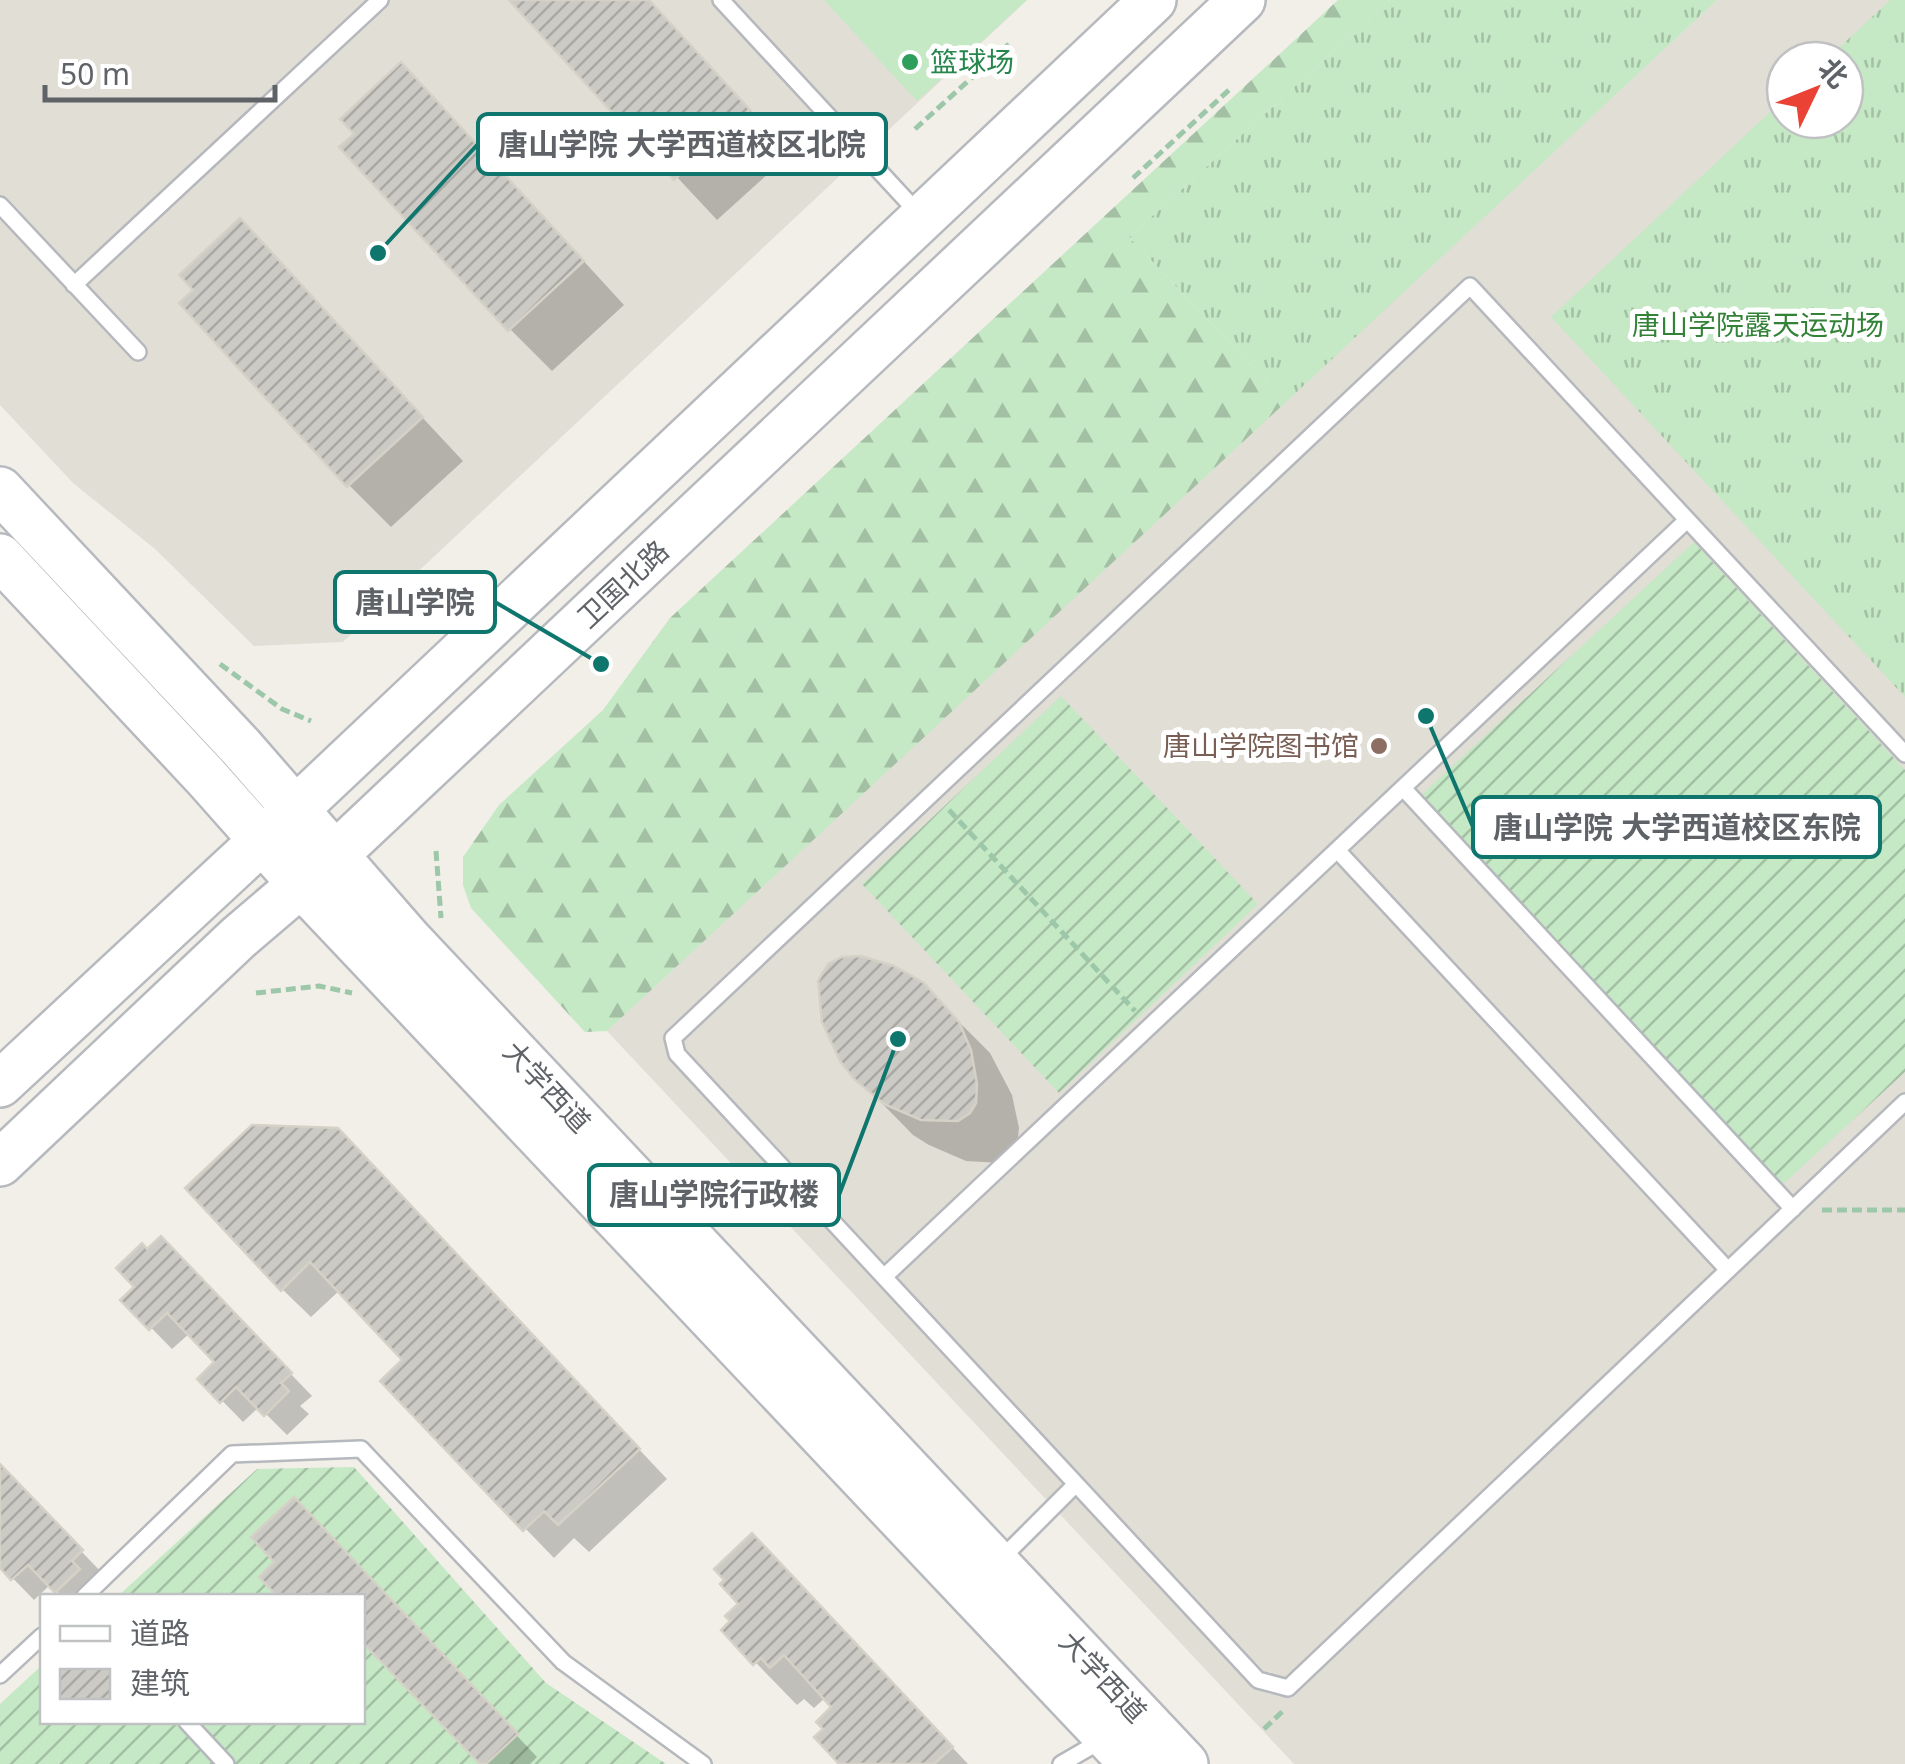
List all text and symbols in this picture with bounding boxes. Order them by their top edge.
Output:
scale bar [45,40,275,102]
north arrow [1765,40,1865,140]
place label: 篮球场 [930,42,1014,80]
text: 北 [1811,49,1857,95]
marker: 篮球场 [899,51,921,73]
text: 50 m [60,53,130,94]
callout: 唐山学院 大学西道校区北院 [478,114,886,174]
text: 唐山学院 大学西道校区北院 [498,123,866,164]
park label: 唐山学院露天运动场 [1632,305,1884,343]
street label: 卫国北路 [568,531,676,635]
callout: 唐山学院 [335,572,495,632]
text: 唐山学院 [355,581,475,622]
place label: 唐山学院图书馆 [1163,726,1359,764]
marker: 唐山学院图书馆 [1368,735,1390,757]
callout: 唐山学院 大学西道校区东院 [1473,797,1880,857]
text: 唐山学院 大学西道校区东院 [1493,806,1861,847]
street label: 大学西道 [496,1032,600,1140]
callout: 唐山学院行政楼 [589,1165,839,1225]
text: 唐山学院行政楼 [609,1173,819,1214]
legend [40,1594,365,1724]
text: 道路 [130,1612,190,1653]
street label: 大学西道 [1052,1622,1156,1730]
text: 建筑 [130,1662,190,1703]

